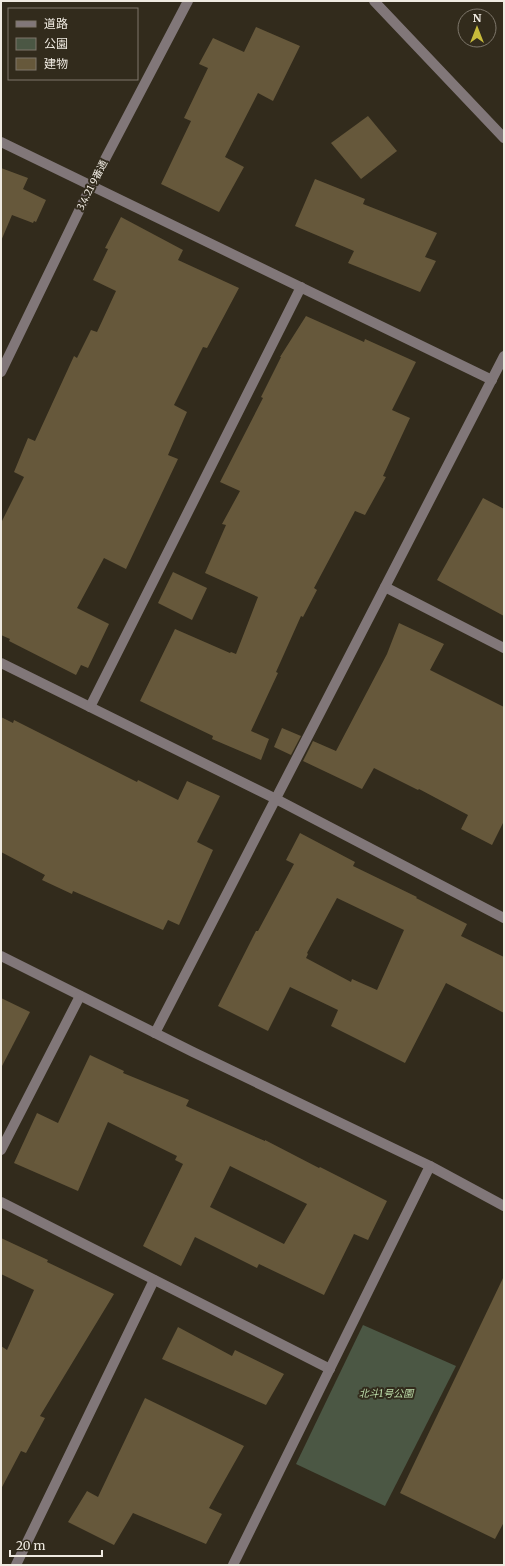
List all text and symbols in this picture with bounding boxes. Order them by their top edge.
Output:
legend [8,8,138,80]
north arrow [457,8,497,48]
text: N [473,11,482,25]
text: 道路 [44,16,68,31]
text: 公園 [44,36,68,51]
text: 建物 [44,56,68,71]
street label: 3.4.21 9番通 [74,158,110,212]
park label: 北斗1号公園 [359,1387,415,1400]
scale bar [10,1532,102,1558]
text: 20 m [16,1538,45,1553]

